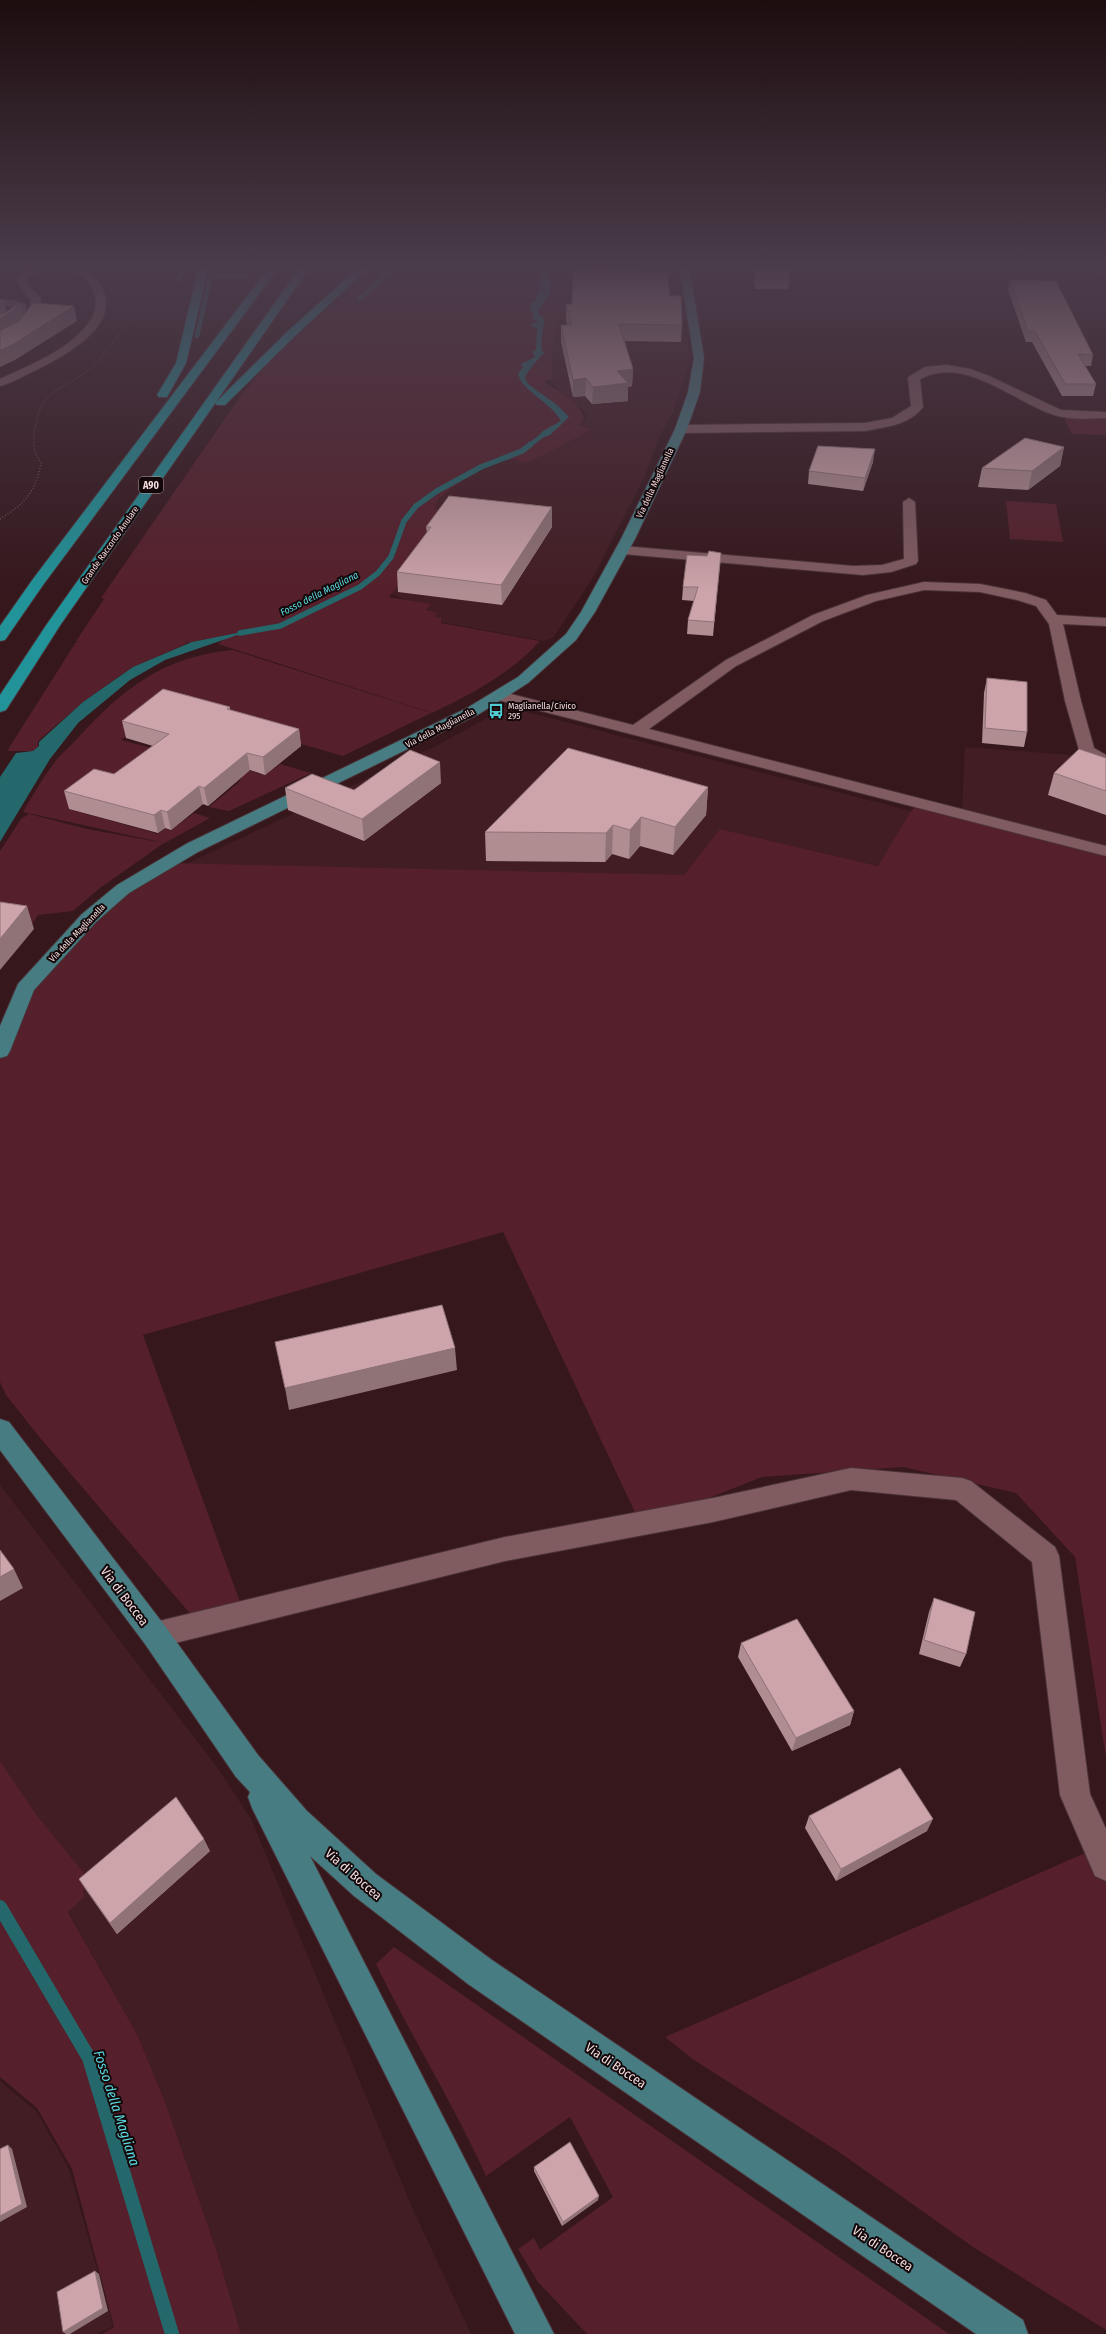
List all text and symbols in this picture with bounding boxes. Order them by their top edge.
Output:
street label: Via della Maglianella [634,446,676,520]
road number: A90 [139,477,163,493]
street label: Grande Raccordo Anulare [79,504,141,586]
water label: Fosso della Magliana [278,569,361,619]
place label: Maglianella/Civico 295 [508,701,576,721]
bus stop icon: Maglianella/Civico 295 [487,702,505,720]
street label: Via della Maglianella [404,706,477,750]
street label: Via della Maglianella [47,902,107,964]
street label: Via di Boccea [98,1564,152,1629]
street label: Via di Boccea [322,1846,385,1903]
street label: Via di Boccea [583,2040,649,2091]
water label: Fosso della Magliana [90,2048,143,2168]
street label: Via di Boccea [850,2223,916,2274]

